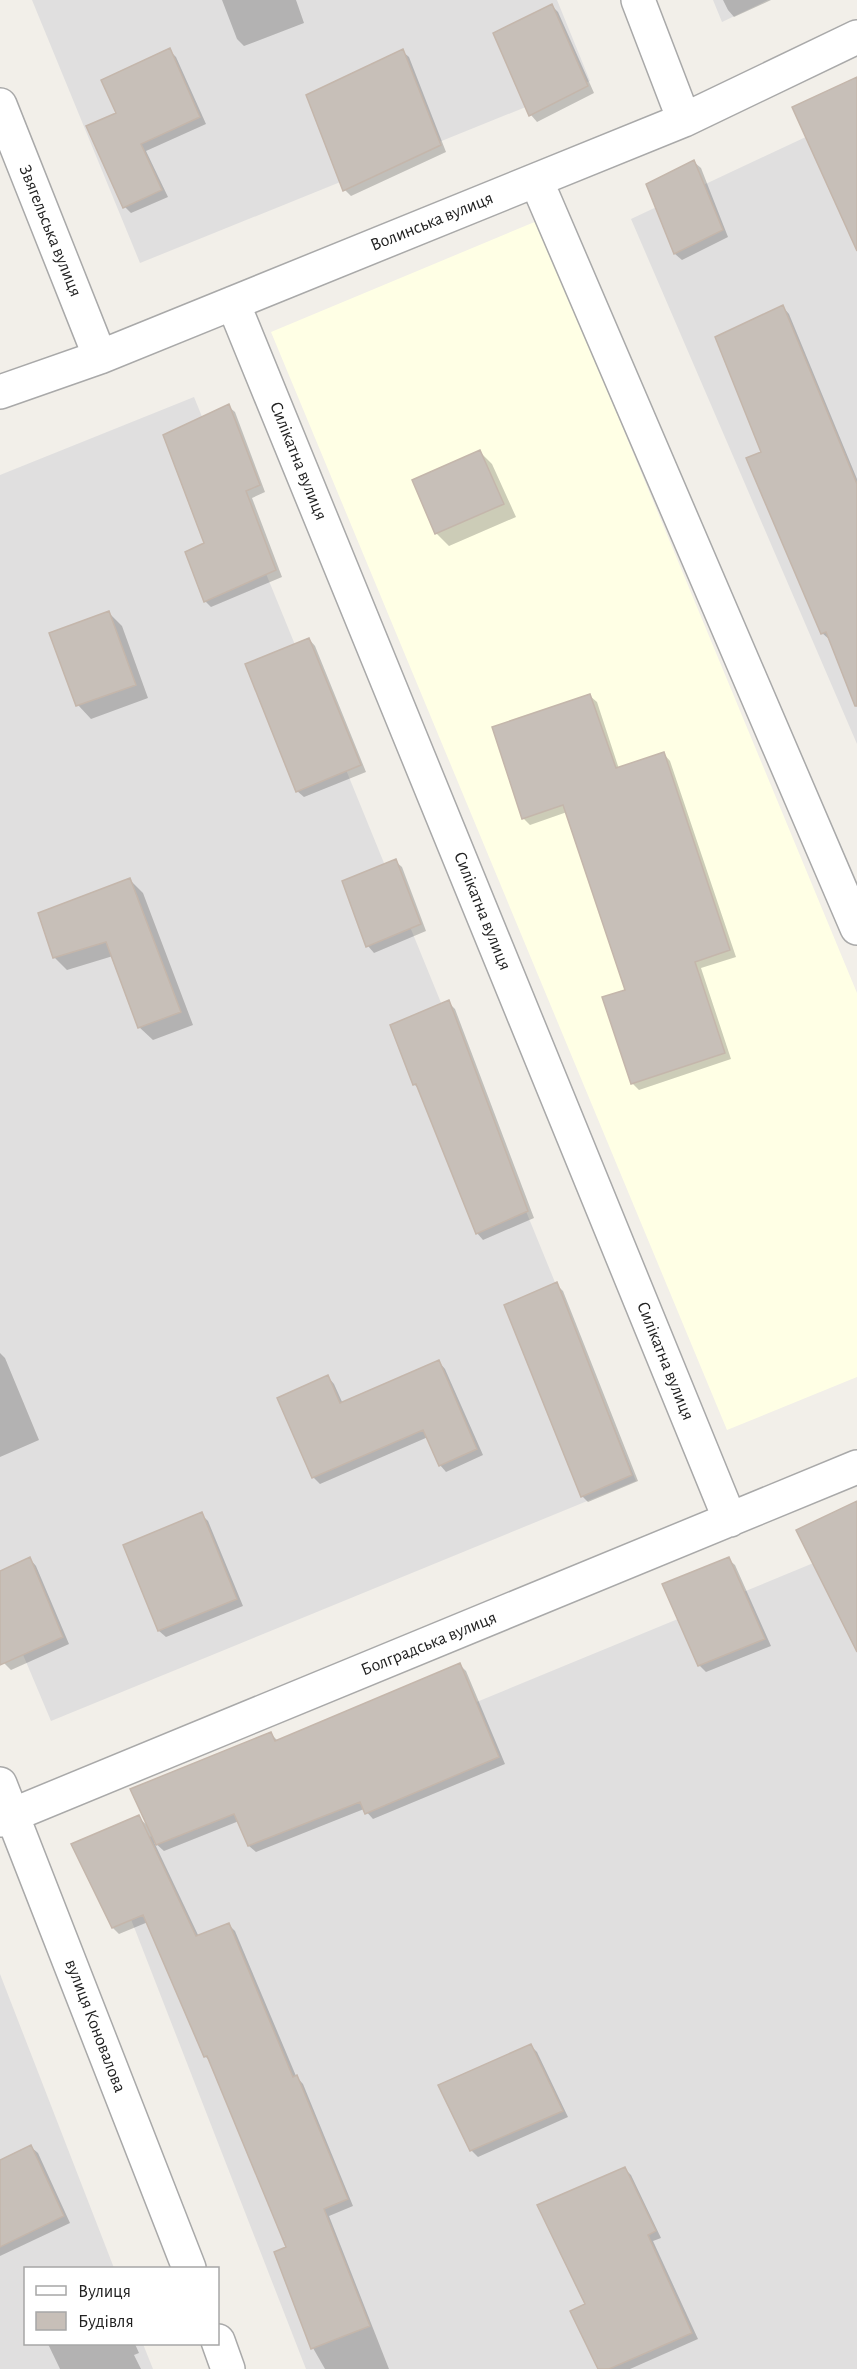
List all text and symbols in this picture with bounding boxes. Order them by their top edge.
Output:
street label: Звягельська вулиця [15,163,85,299]
street label: Волинська вулиця [368,189,496,255]
street label: Силікатна вулиця [266,399,330,523]
street label: Силікатна вулиця [450,849,514,973]
street label: Силікатна вулиця [633,1299,697,1423]
street label: Болградська вулиця [359,1609,499,1679]
street label: вулиця Коновалова [61,1957,129,2095]
legend [24,2267,219,2345]
text: Вулиця [78,2283,131,2301]
text: Будівля [78,2313,134,2331]

